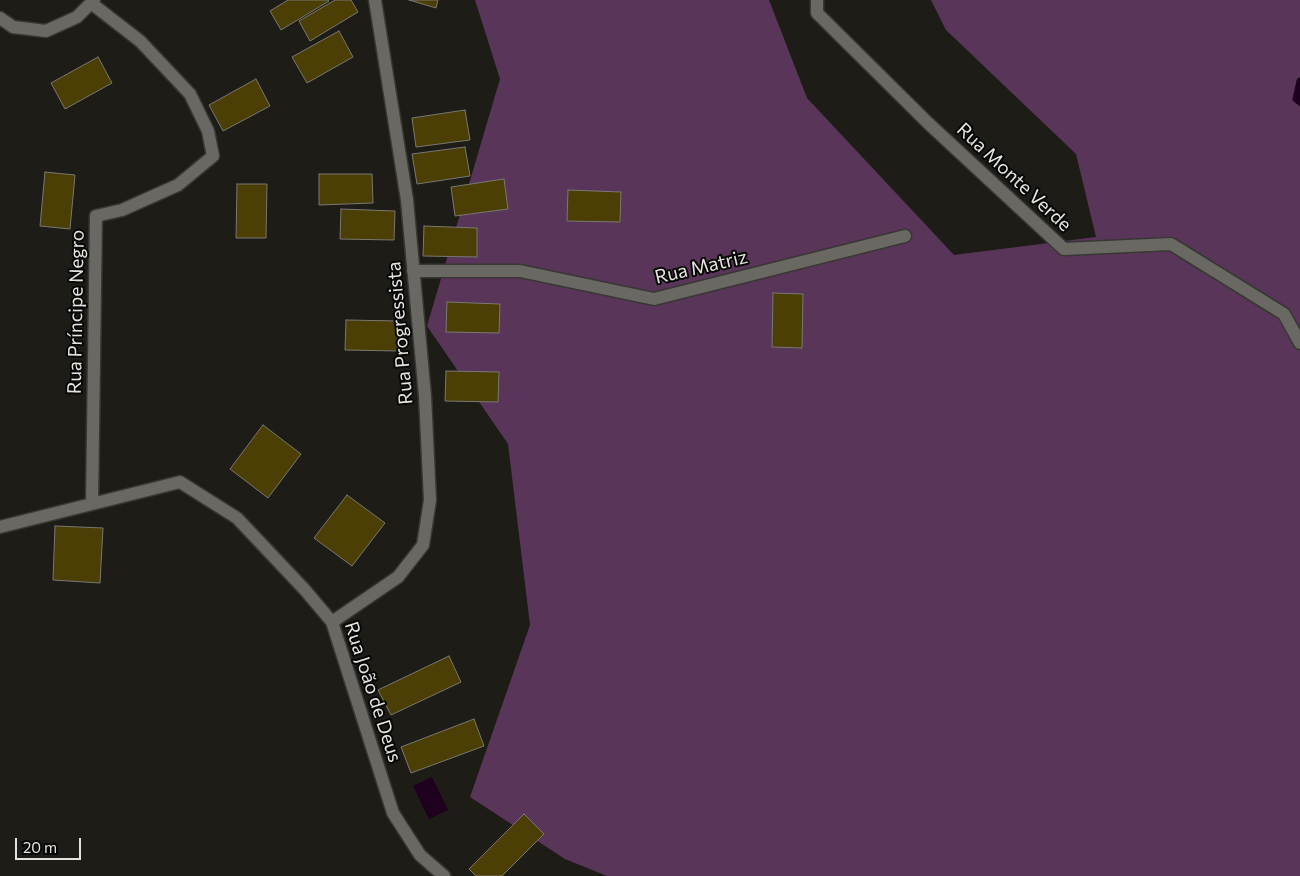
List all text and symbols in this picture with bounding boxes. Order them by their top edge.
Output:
street label: Rua Monte Verde [952,118,1076,236]
street label: Rua Príncipe Negro [63,230,89,394]
street label: Rua Matriz [652,245,750,289]
street label: Rua Progressista [382,261,418,405]
street label: Rua João de Deus [340,619,406,765]
scale bar [18,828,84,860]
text: 20 m [23,838,57,856]

